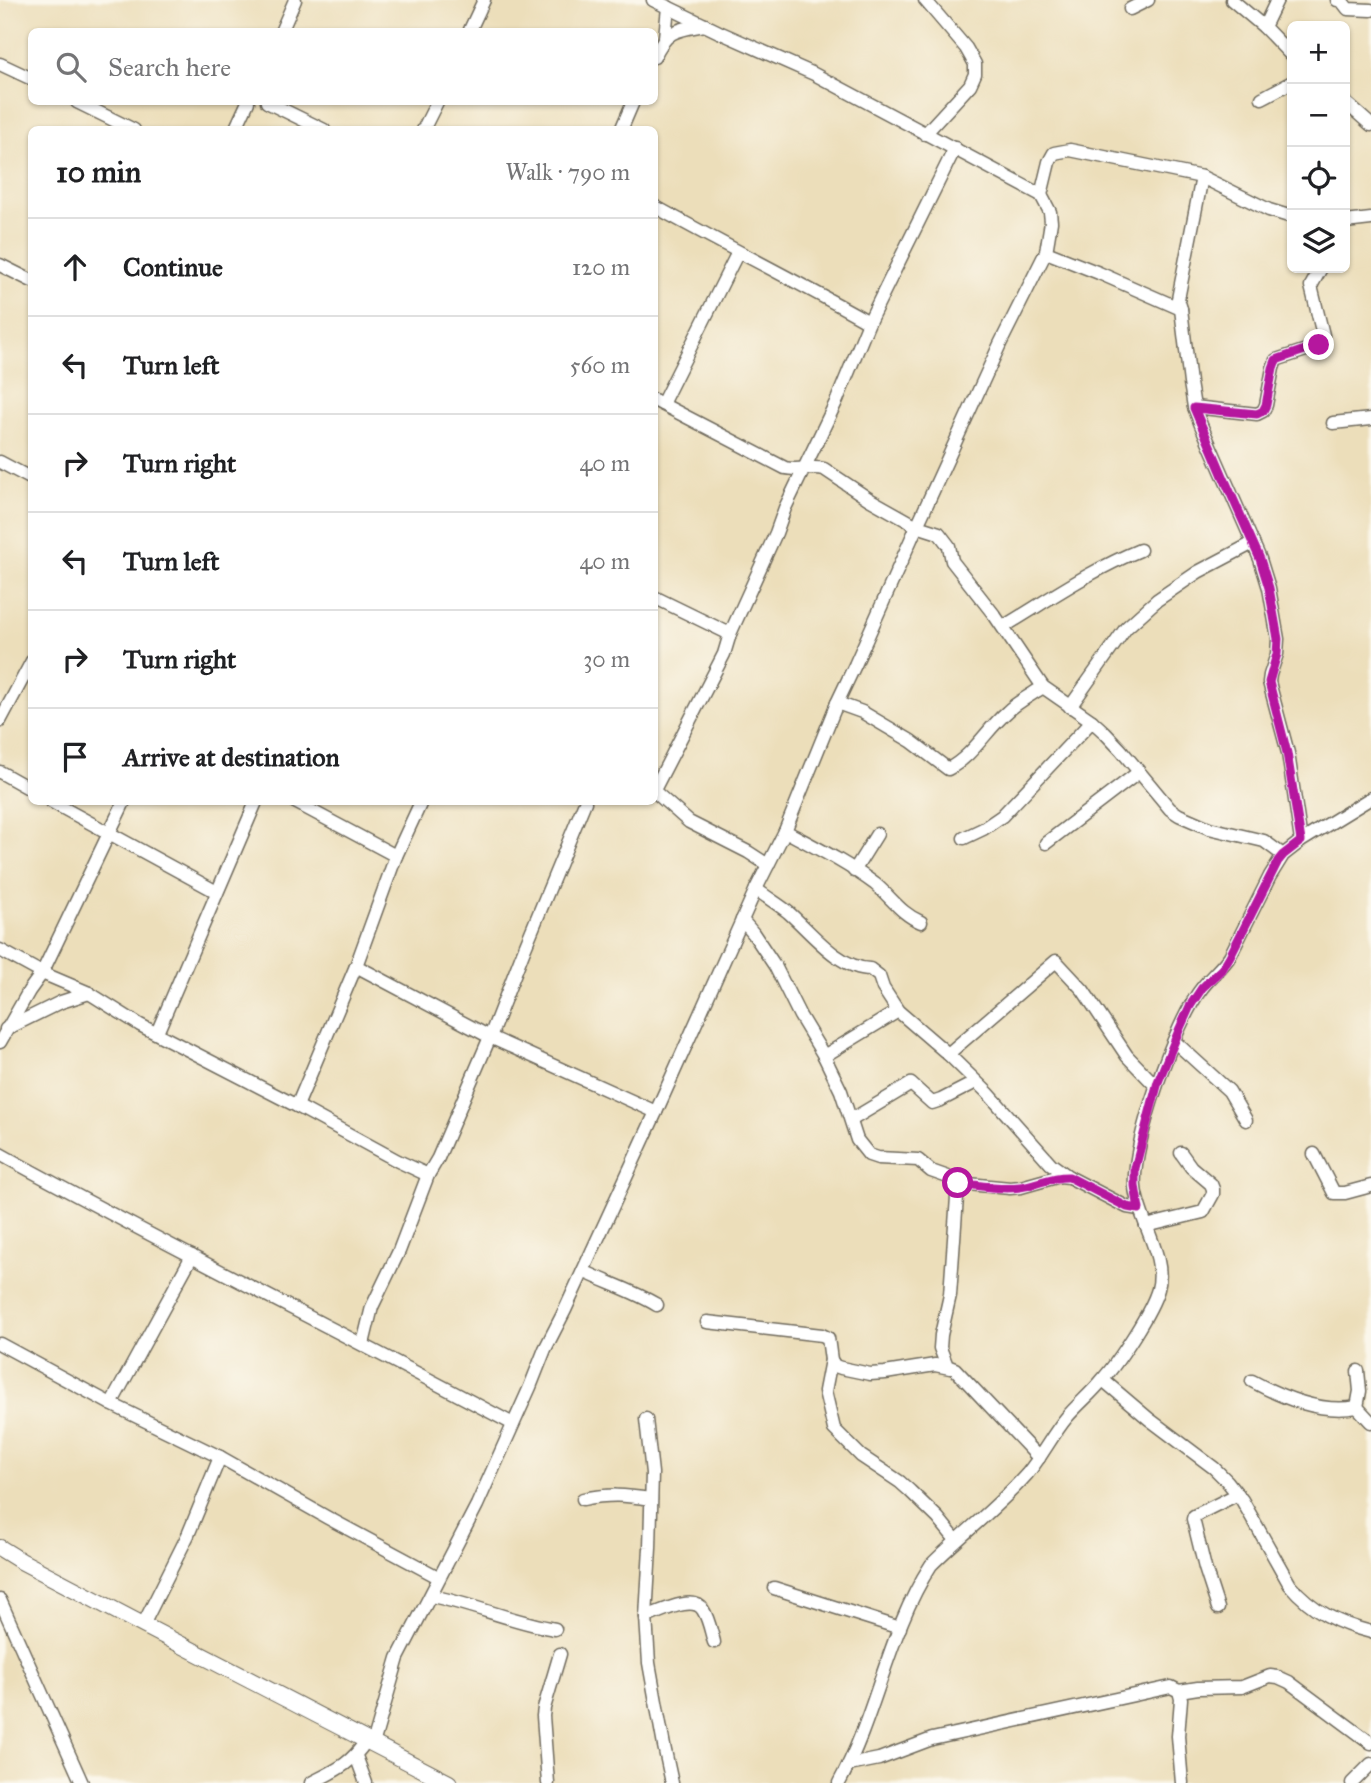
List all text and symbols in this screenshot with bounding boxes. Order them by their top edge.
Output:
map controls [1287,21,1350,273]
button: + [1287,21,1350,84]
search box [28,28,658,105]
icon: search [52,48,90,86]
text: Search here [108,51,231,83]
button: − [1287,84,1350,147]
button: locate [1287,147,1350,210]
text: 10 min [56,154,141,190]
text: Walk · 790 m [505,158,630,186]
button: layers [1287,210,1350,273]
icon: ahead [56,248,94,286]
text: Continue [123,251,223,283]
text: 120 m [572,253,630,281]
route end [1303,329,1334,360]
icon: left [56,346,94,384]
text: Turn left [123,349,219,381]
text: 560 m [570,351,630,379]
icon: right [56,444,94,482]
text: Turn right [123,447,236,479]
text: 40 m [580,449,630,477]
icon: left [56,542,94,580]
text: Turn left [123,545,219,577]
text: 40 m [580,547,630,575]
icon: right [56,640,94,678]
text: Turn right [123,643,236,675]
text: 30 m [583,645,630,673]
icon: arrive [56,738,94,776]
text: Arrive at destination [123,741,340,773]
route start [942,1167,973,1198]

